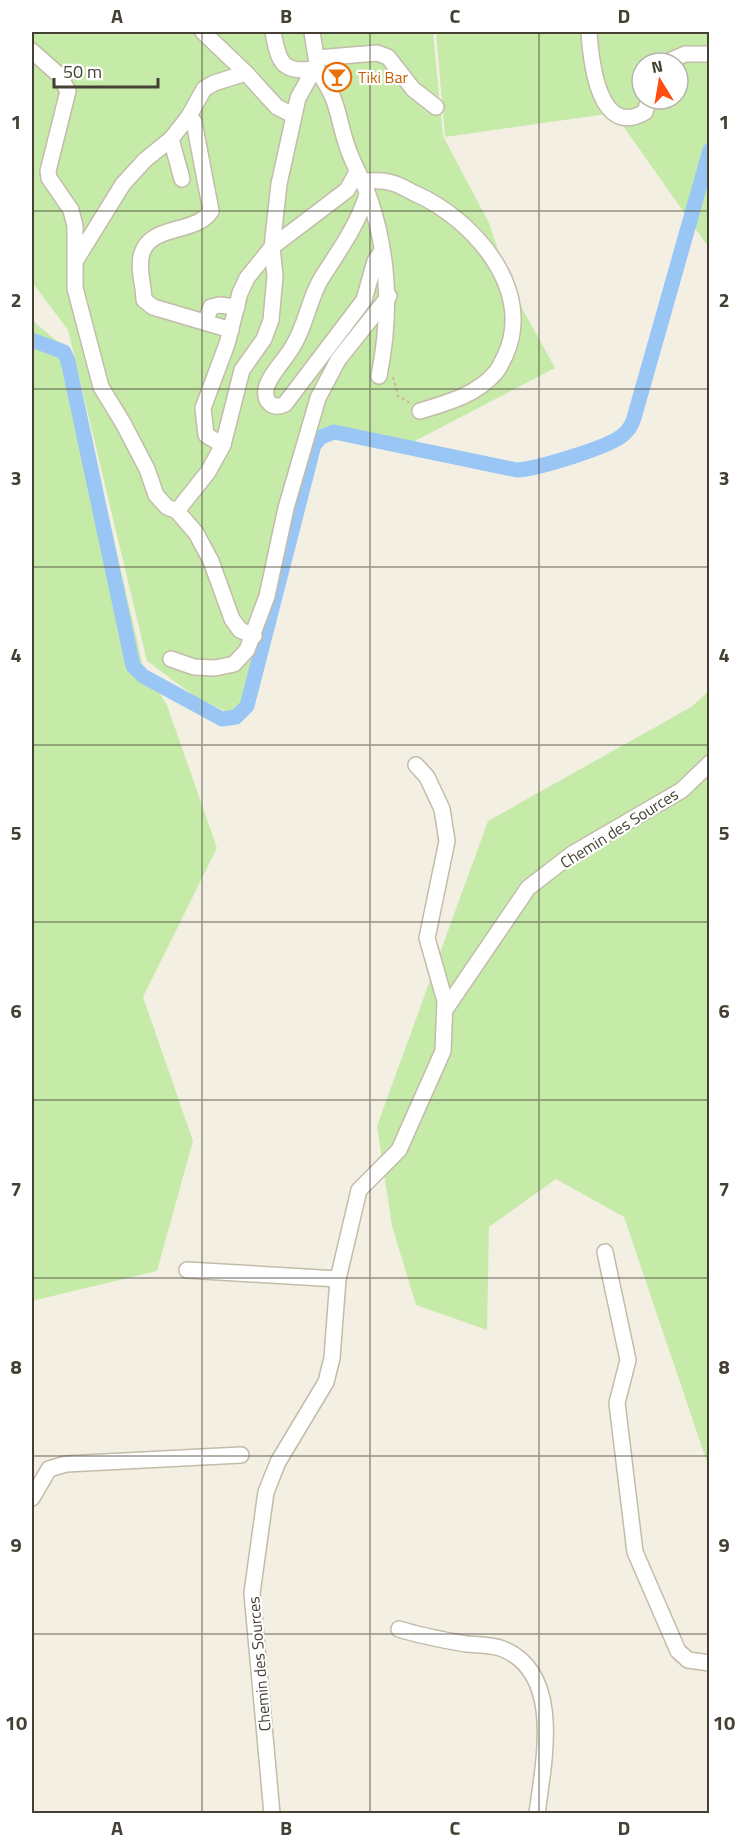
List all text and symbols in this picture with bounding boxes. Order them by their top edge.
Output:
text: A [111,0,123,31]
text: B [280,0,292,31]
text: C [450,0,461,31]
text: D [618,0,630,31]
scale bar [54,51,158,89]
north arrow [630,51,690,111]
text: N [649,53,665,79]
text: 50 m [63,58,102,85]
bar icon: Tiki Bar [321,61,353,93]
place label: Tiki Bar [358,65,408,89]
text: 1 [10,106,22,137]
text: 1 [718,106,730,137]
text: 2 [10,284,22,315]
text: 2 [718,284,730,315]
text: 3 [10,462,22,493]
text: 3 [718,462,730,493]
text: 4 [10,639,22,670]
text: 4 [718,639,730,670]
street label: Chemin des Sources [555,782,683,874]
text: 5 [10,817,22,848]
text: 5 [718,817,730,848]
text: 6 [10,995,22,1026]
text: 6 [718,995,730,1026]
text: 7 [10,1173,22,1204]
text: 7 [718,1173,730,1204]
text: 8 [10,1351,22,1382]
text: 8 [718,1351,730,1382]
text: 9 [10,1529,22,1560]
text: 9 [718,1529,730,1560]
street label: Chemin des Sources [241,1596,277,1732]
text: 10 [5,1707,27,1738]
text: 10 [713,1707,735,1738]
text: A [111,1812,123,1843]
text: B [280,1812,292,1843]
text: C [450,1812,461,1843]
text: D [618,1812,630,1843]

